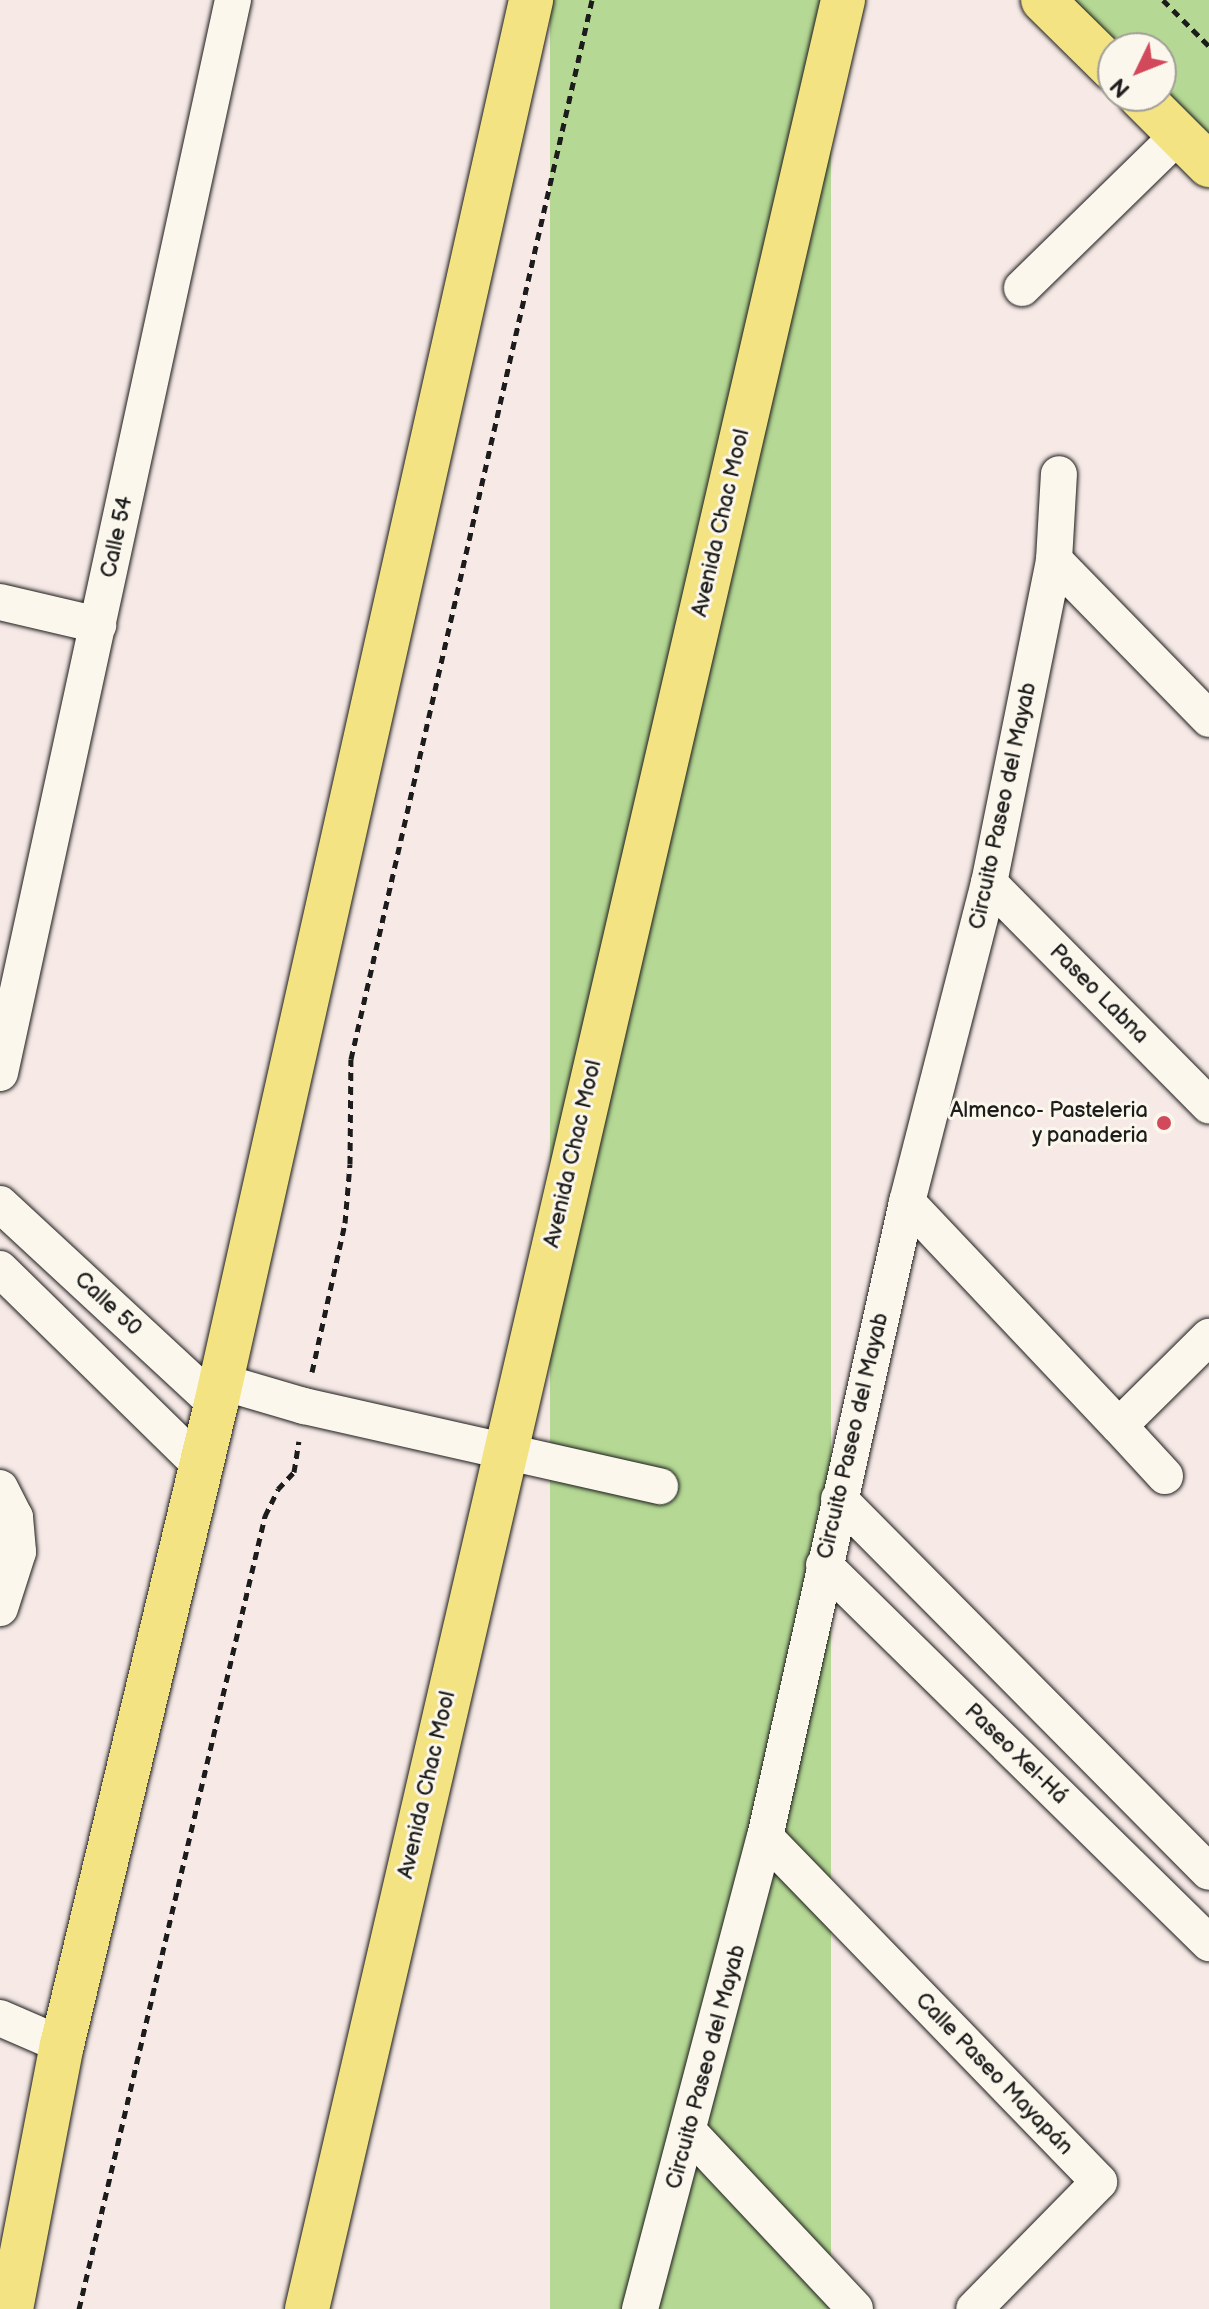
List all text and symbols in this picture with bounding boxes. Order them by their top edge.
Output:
north arrow [1097,32,1177,112]
text: N [1105,72,1136,103]
street label: Avenida Chac Mool [687,427,755,619]
street label: Calle 54 [95,494,139,580]
street label: Circuito Paseo del Mayab [964,680,1042,932]
street label: Paseo Labna [1044,939,1154,1049]
street label: Avenida Chac Mool [539,1058,607,1250]
place label: Almenco- Pasteleria y panaderia [949,1097,1148,1148]
marker: Almenco- Pasteleria y panaderia [1155,1114,1173,1132]
street label: Calle 50 [69,1266,147,1342]
street label: Circuito Paseo del Mayab [812,1310,894,1562]
street label: Avenida Chac Mool [393,1689,461,1881]
street label: Paseo Xel-Há [958,1698,1074,1810]
street label: Circuito Paseo del Mayab [661,1942,751,2192]
street label: Calle Paseo Mayapán [910,1987,1078,2161]

